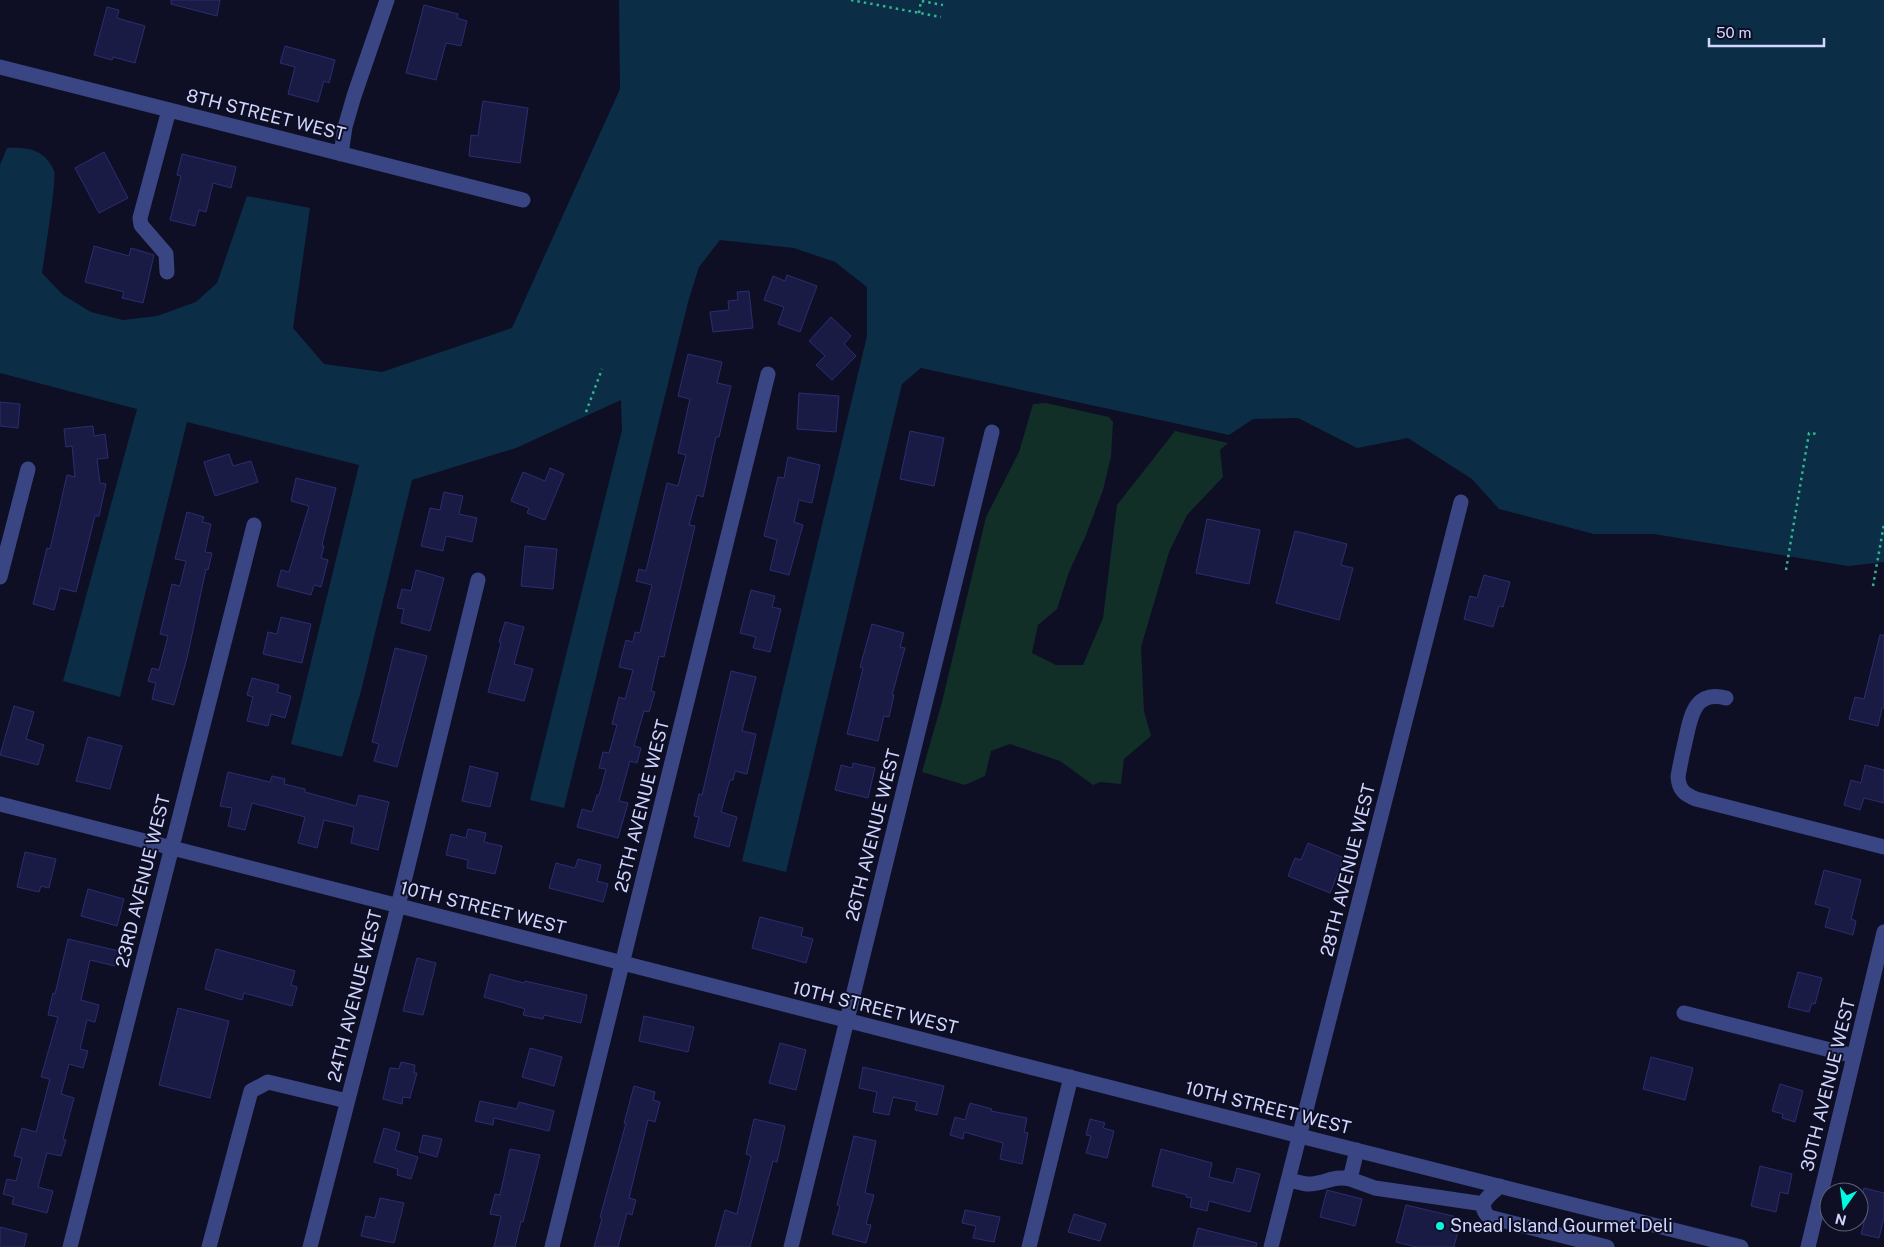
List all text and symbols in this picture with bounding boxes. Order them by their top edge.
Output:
scale bar [1709,15,1824,47]
text: 50 m [1716,24,1751,41]
street label: 8TH STREET WEST [184,85,348,145]
street label: 25TH AVENUE WEST [610,717,673,894]
street label: 26TH AVENUE WEST [841,746,904,923]
street label: 28TH AVENUE WEST [1316,781,1379,958]
street label: 23RD AVENUE WEST [111,792,174,969]
street label: 10TH STREET WEST [398,877,568,938]
street label: 24TH AVENUE WEST [323,907,386,1084]
street label: 10TH STREET WEST [790,977,960,1038]
street label: 30TH AVENUE WEST [1796,996,1859,1173]
street label: 10TH STREET WEST [1183,1077,1353,1138]
north arrow [1819,1182,1869,1232]
text: N [1834,1211,1848,1229]
place label: Snead Island Gourmet Deli [1450,1215,1673,1236]
marker: Snead Island Gourmet Deli [1434,1220,1446,1232]

